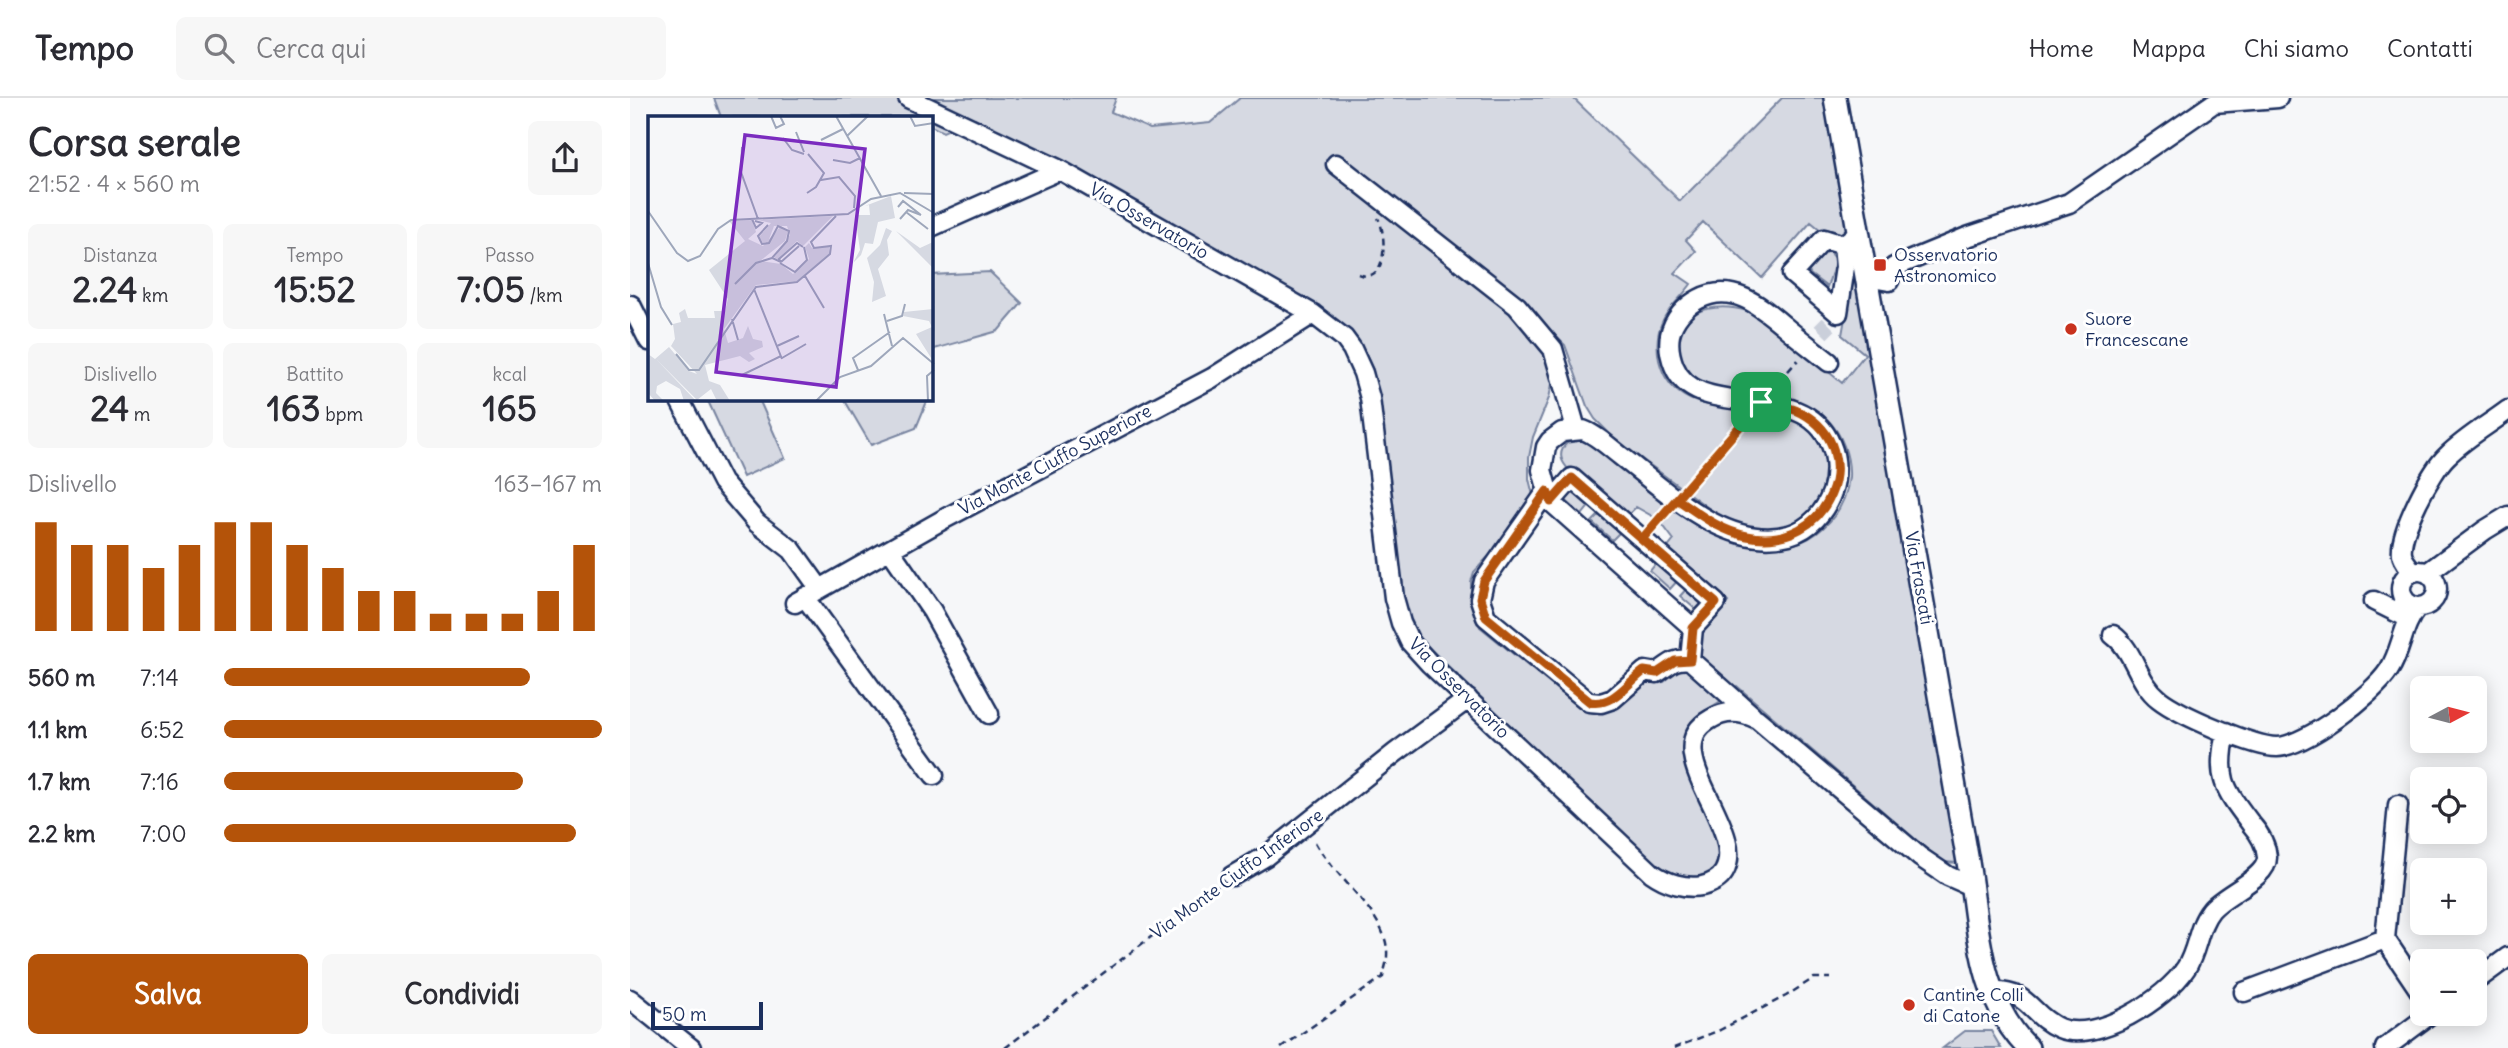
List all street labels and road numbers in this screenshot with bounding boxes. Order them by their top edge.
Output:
street label: Via Osservatorio [1086,177,1213,264]
street label: Via Monte Ciuffo Superiore [954,399,1155,520]
street label: Via Frascati [1900,529,1939,626]
street label: Via Osservatorio [1404,632,1515,743]
street label: Via Monte Ciuffo Inferiore [1146,803,1328,944]

